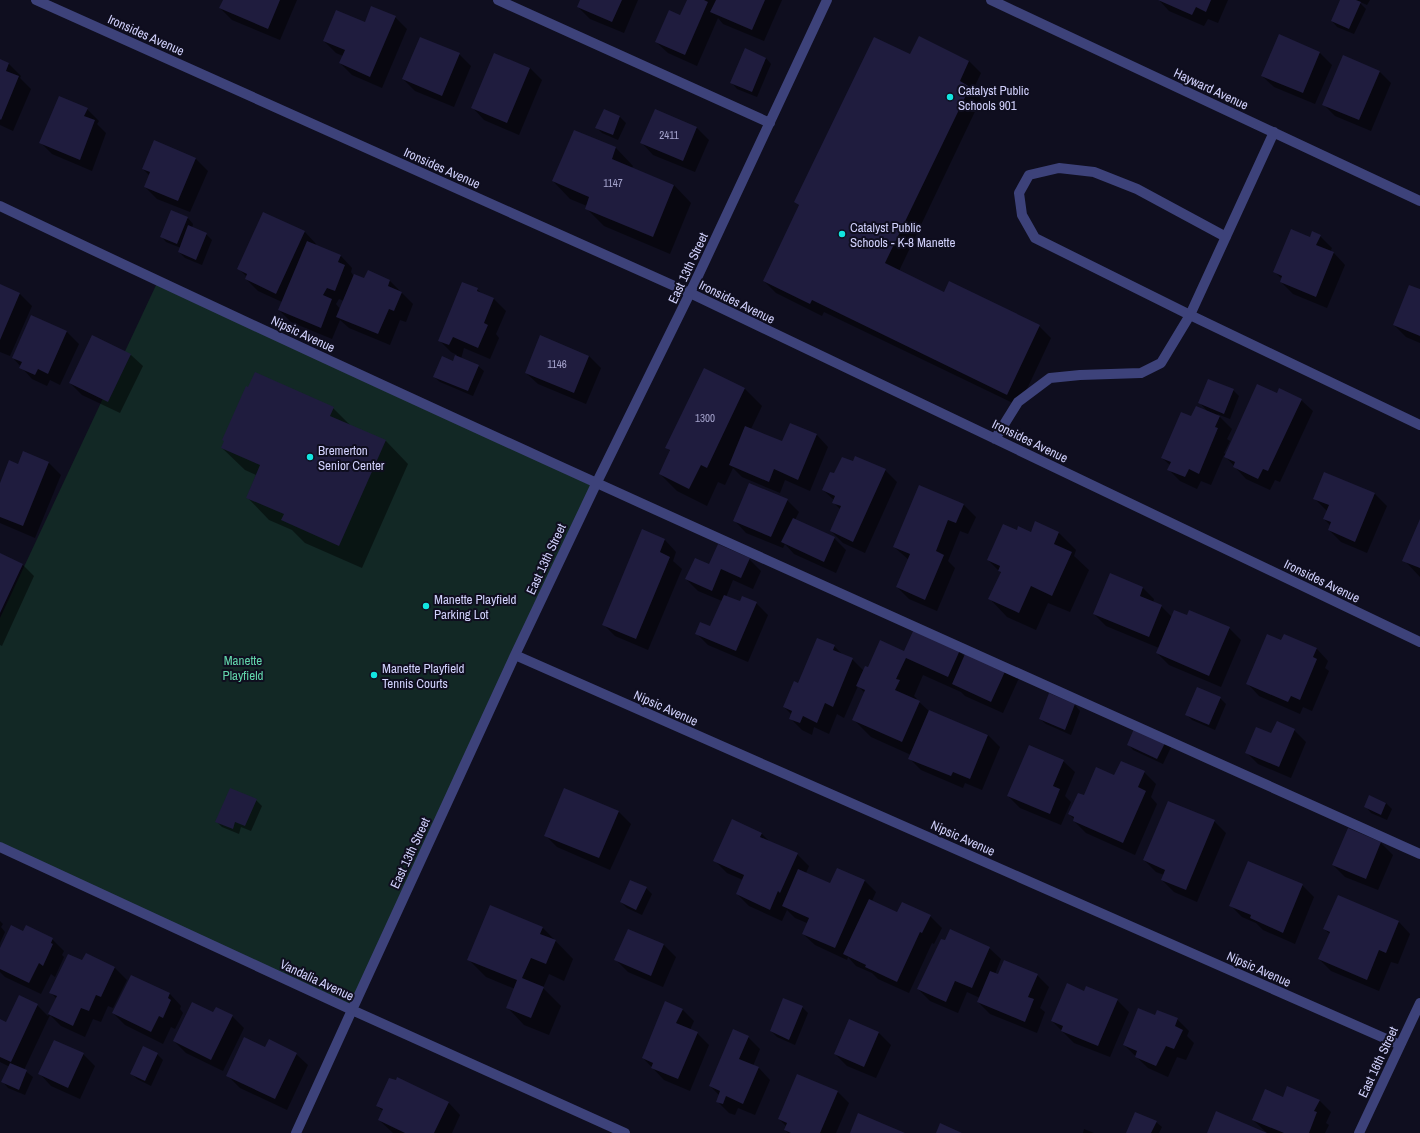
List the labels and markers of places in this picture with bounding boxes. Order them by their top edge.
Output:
place label: Catalyst Public Schools 901 [958,82,1029,114]
marker: Catalyst Public Schools 901 [945,92,955,102]
place label: Catalyst Public Schools - K-8 Manette [850,219,956,251]
marker: Catalyst Public Schools - K-8 Manette [837,229,847,239]
place label: Bremerton Senior Center [318,442,385,474]
marker: Bremerton Senior Center [305,452,315,462]
place label: Manette Playfield Parking Lot [434,591,516,623]
marker: Manette Playfield Parking Lot [421,601,431,611]
place label: Manette Playfield Tennis Courts [382,660,464,692]
marker: Manette Playfield Tennis Courts [369,670,379,680]

